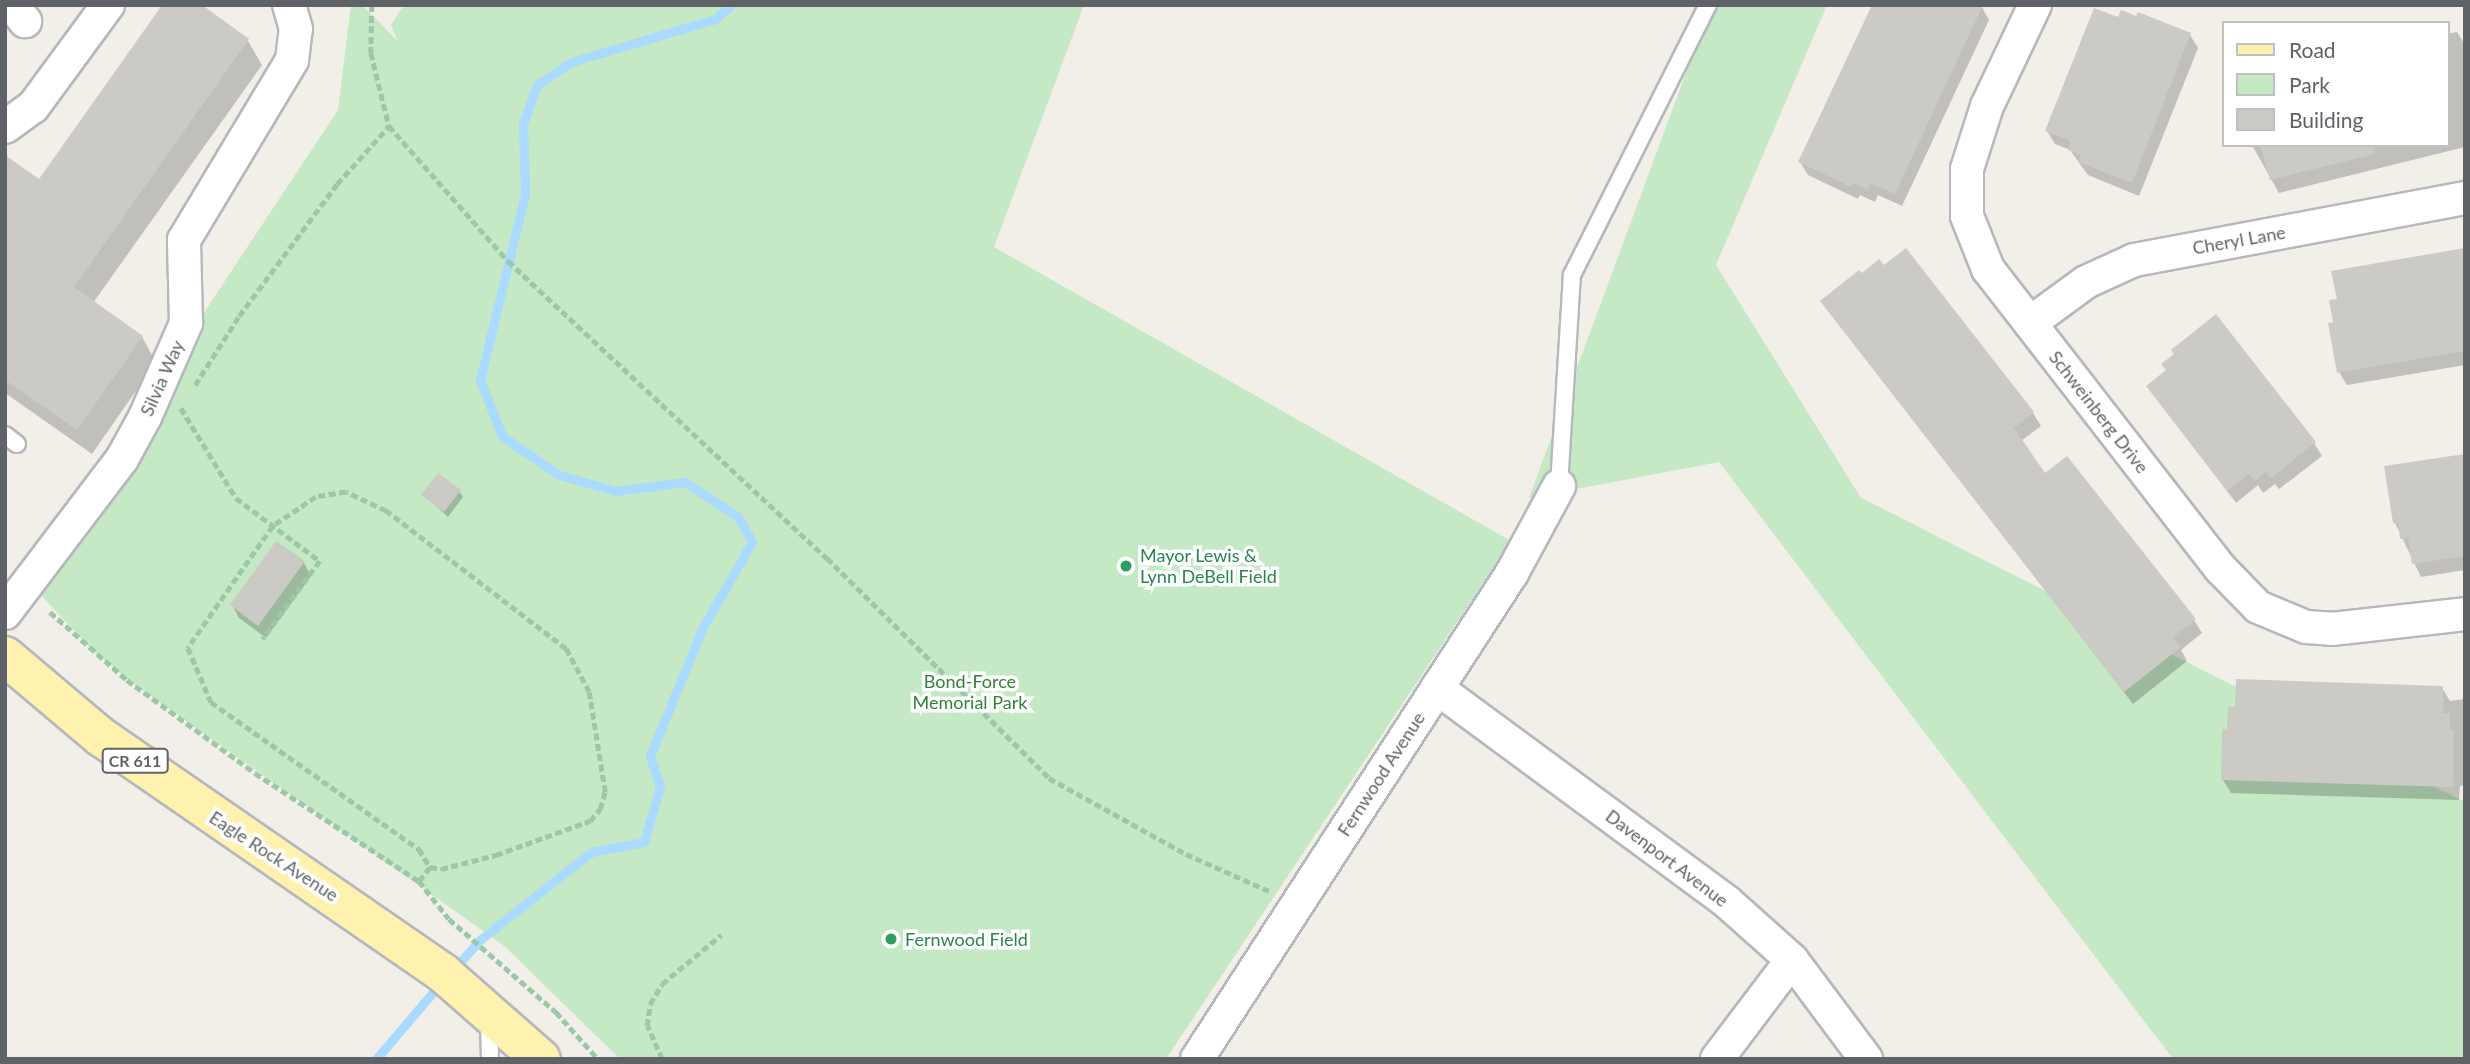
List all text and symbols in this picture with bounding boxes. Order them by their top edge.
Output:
legend [2222,21,2449,147]
text: Road [2289,37,2336,62]
text: Park [2289,72,2330,97]
text: Building [2289,107,2364,132]
street label: Cheryl Lane [2191,221,2287,259]
street label: Silvia Way [136,337,188,419]
street label: Schweinberg Drive [2045,347,2153,477]
place label: Mayor Lewis & Lynn DeBell Field [1140,545,1277,588]
marker: Mayor Lewis & Lynn DeBell Field [1118,558,1134,574]
park label: Bond-Force Memorial Park [913,671,1027,714]
street label: Fernwood Avenue [1333,708,1429,840]
road number: CR 611 [100,748,170,774]
street label: Davenport Avenue [1601,805,1733,911]
street label: Eagle Rock Avenue [205,806,343,906]
place label: Fernwood Field [905,928,1028,950]
marker: Fernwood Field [883,931,899,947]

